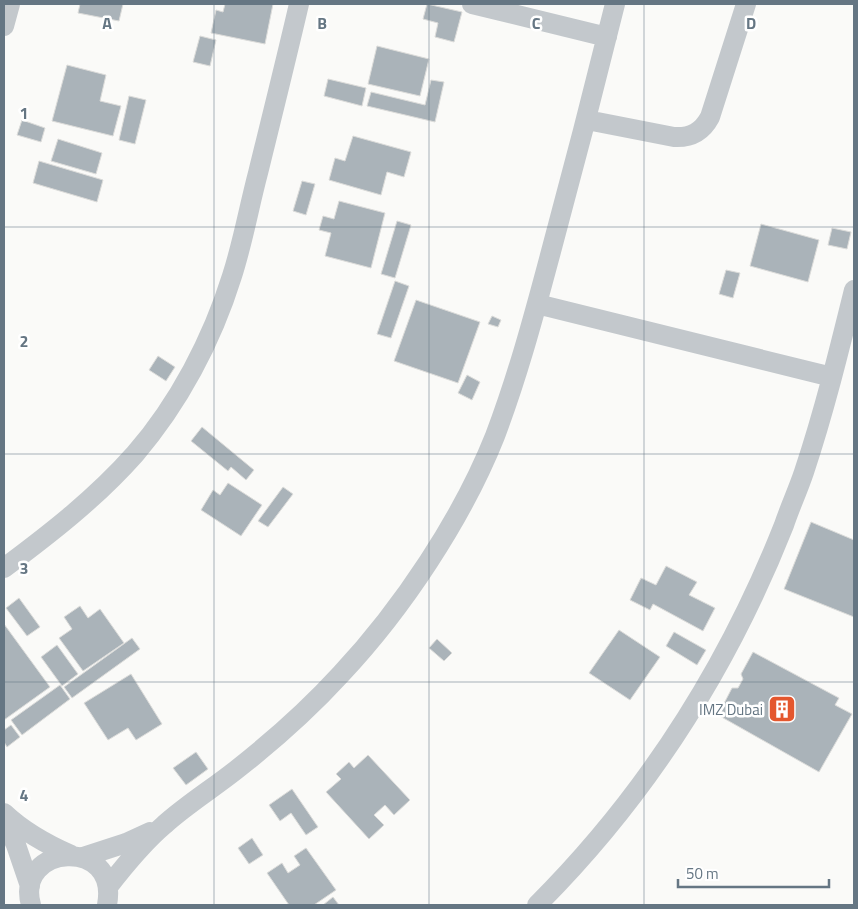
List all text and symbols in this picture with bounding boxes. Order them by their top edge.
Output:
text: A [102,11,112,35]
text: B [317,11,327,35]
text: C [532,11,541,35]
text: D [746,11,756,35]
text: 1 [20,101,28,125]
text: 2 [20,329,28,353]
text: 3 [20,556,28,580]
building icon: IMZ Dubai [767,694,797,724]
place label: IMZ Dubai [699,698,763,721]
text: 4 [20,783,29,807]
scale bar [678,856,829,888]
text: 50 m [686,862,719,885]

